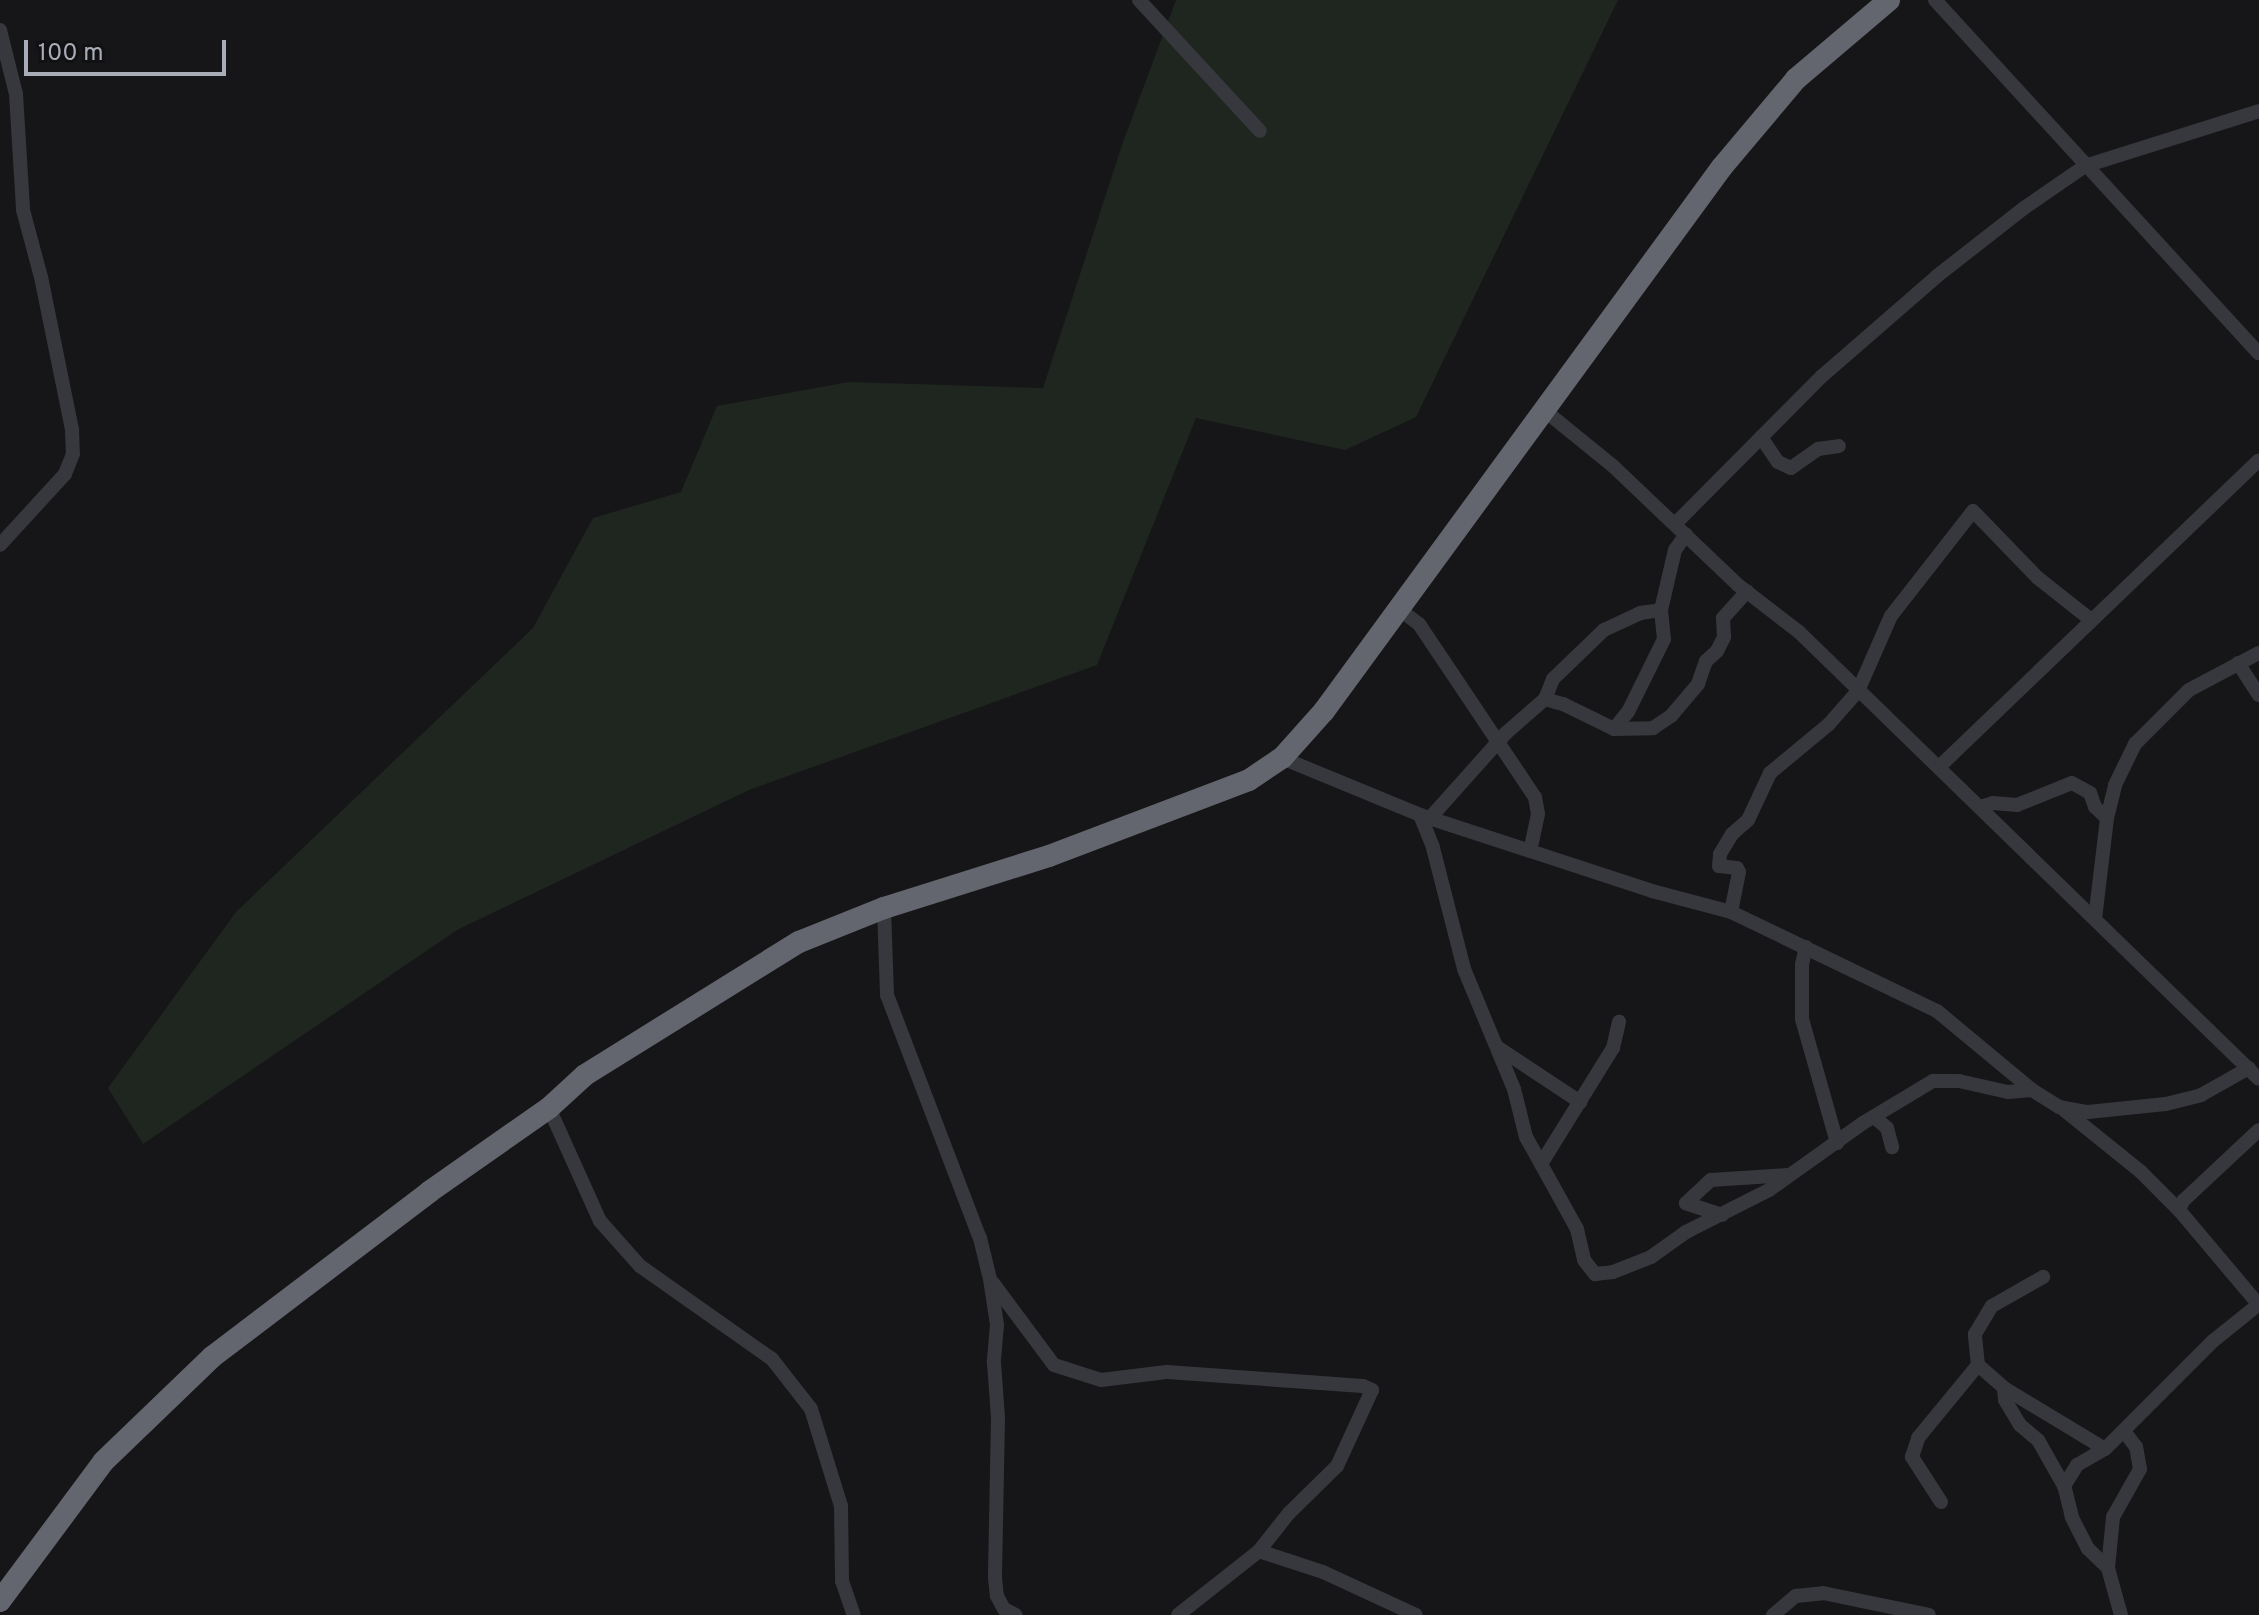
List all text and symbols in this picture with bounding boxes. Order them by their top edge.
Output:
scale bar [28,24,230,74]
text: 100 m [38,39,104,69]

